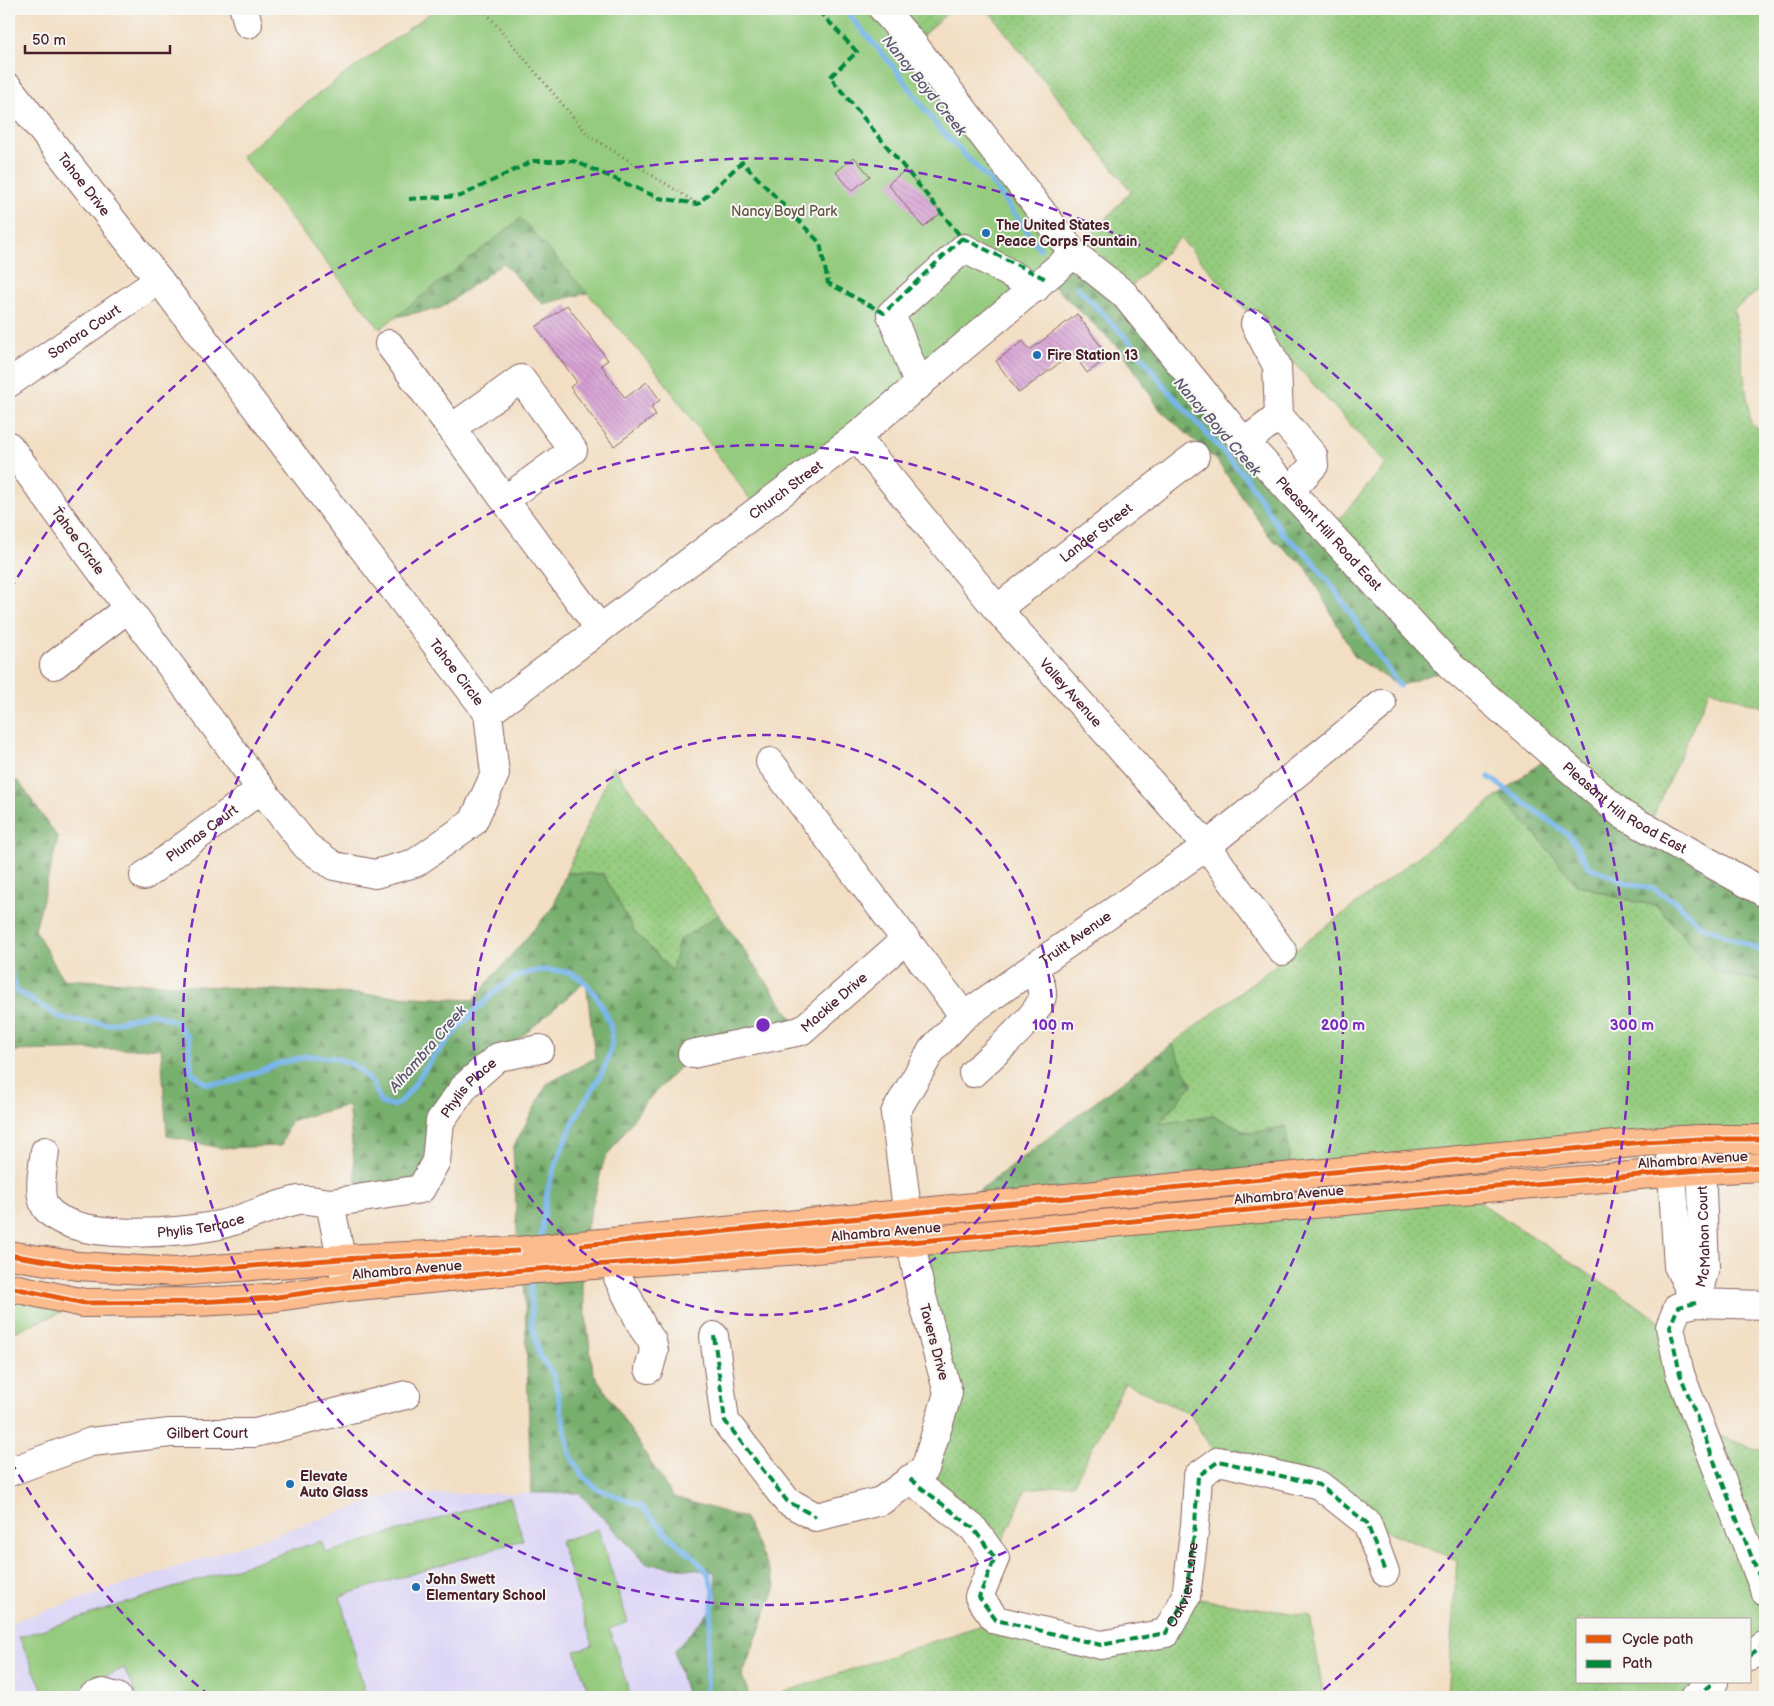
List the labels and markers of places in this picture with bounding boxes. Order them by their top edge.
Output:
place label: The United States Peace Corps Fountain [996,217,1138,250]
marker: The United States Peace Corps Fountain [980,227,992,239]
place label: Fire Station 13 [1047,347,1138,364]
marker: Fire Station 13 [1031,349,1043,361]
centre of rings [754,1016,772,1034]
place label: Elevate Auto Glass [299,1468,368,1501]
marker: Elevate Auto Glass [284,1478,296,1490]
place label: John Swett Elementary School [426,1571,546,1604]
marker: John Swett Elementary School [410,1581,422,1593]

